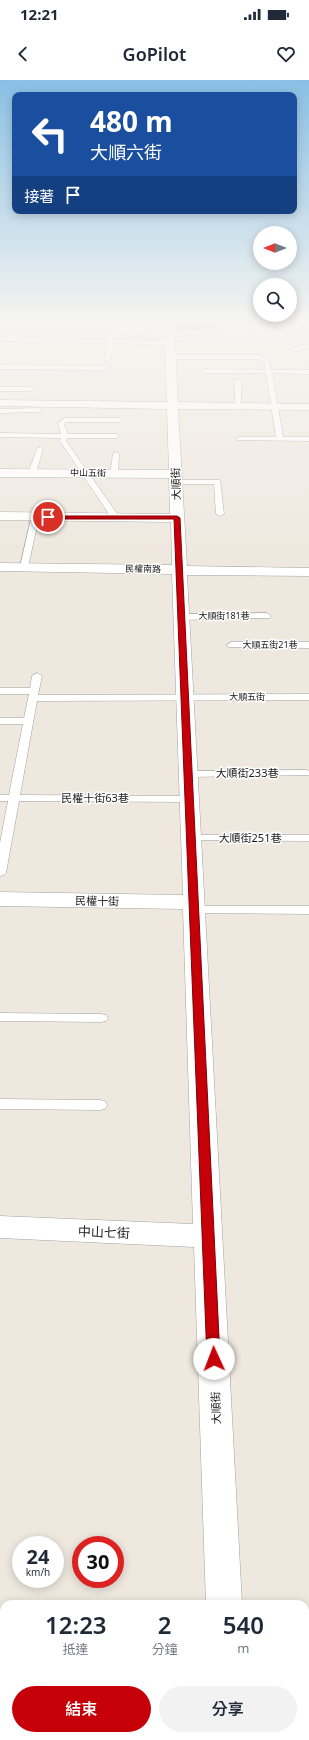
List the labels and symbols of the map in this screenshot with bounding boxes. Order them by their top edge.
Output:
north arrow [253,226,297,270]
street label: 中山五街 [70,466,106,479]
street label: 大順街 [167,467,184,501]
pin [31,500,65,534]
street label: 民權南路 [125,562,161,575]
street label: 大順街181巷 [198,609,250,622]
street label: 大順五街21巷 [242,638,298,651]
street label: 大順五街 [229,690,265,703]
street label: 大順街233巷 [216,765,278,780]
street label: 民權十街63巷 [61,790,129,805]
street label: 大順街251巷 [219,830,281,845]
street label: 民權十街 [75,893,119,908]
street label: 中山七街 [78,1222,130,1242]
position arrow [193,1338,235,1380]
street label: 大順街 [207,1391,224,1425]
speed limit sign: 30 [72,1536,124,1588]

